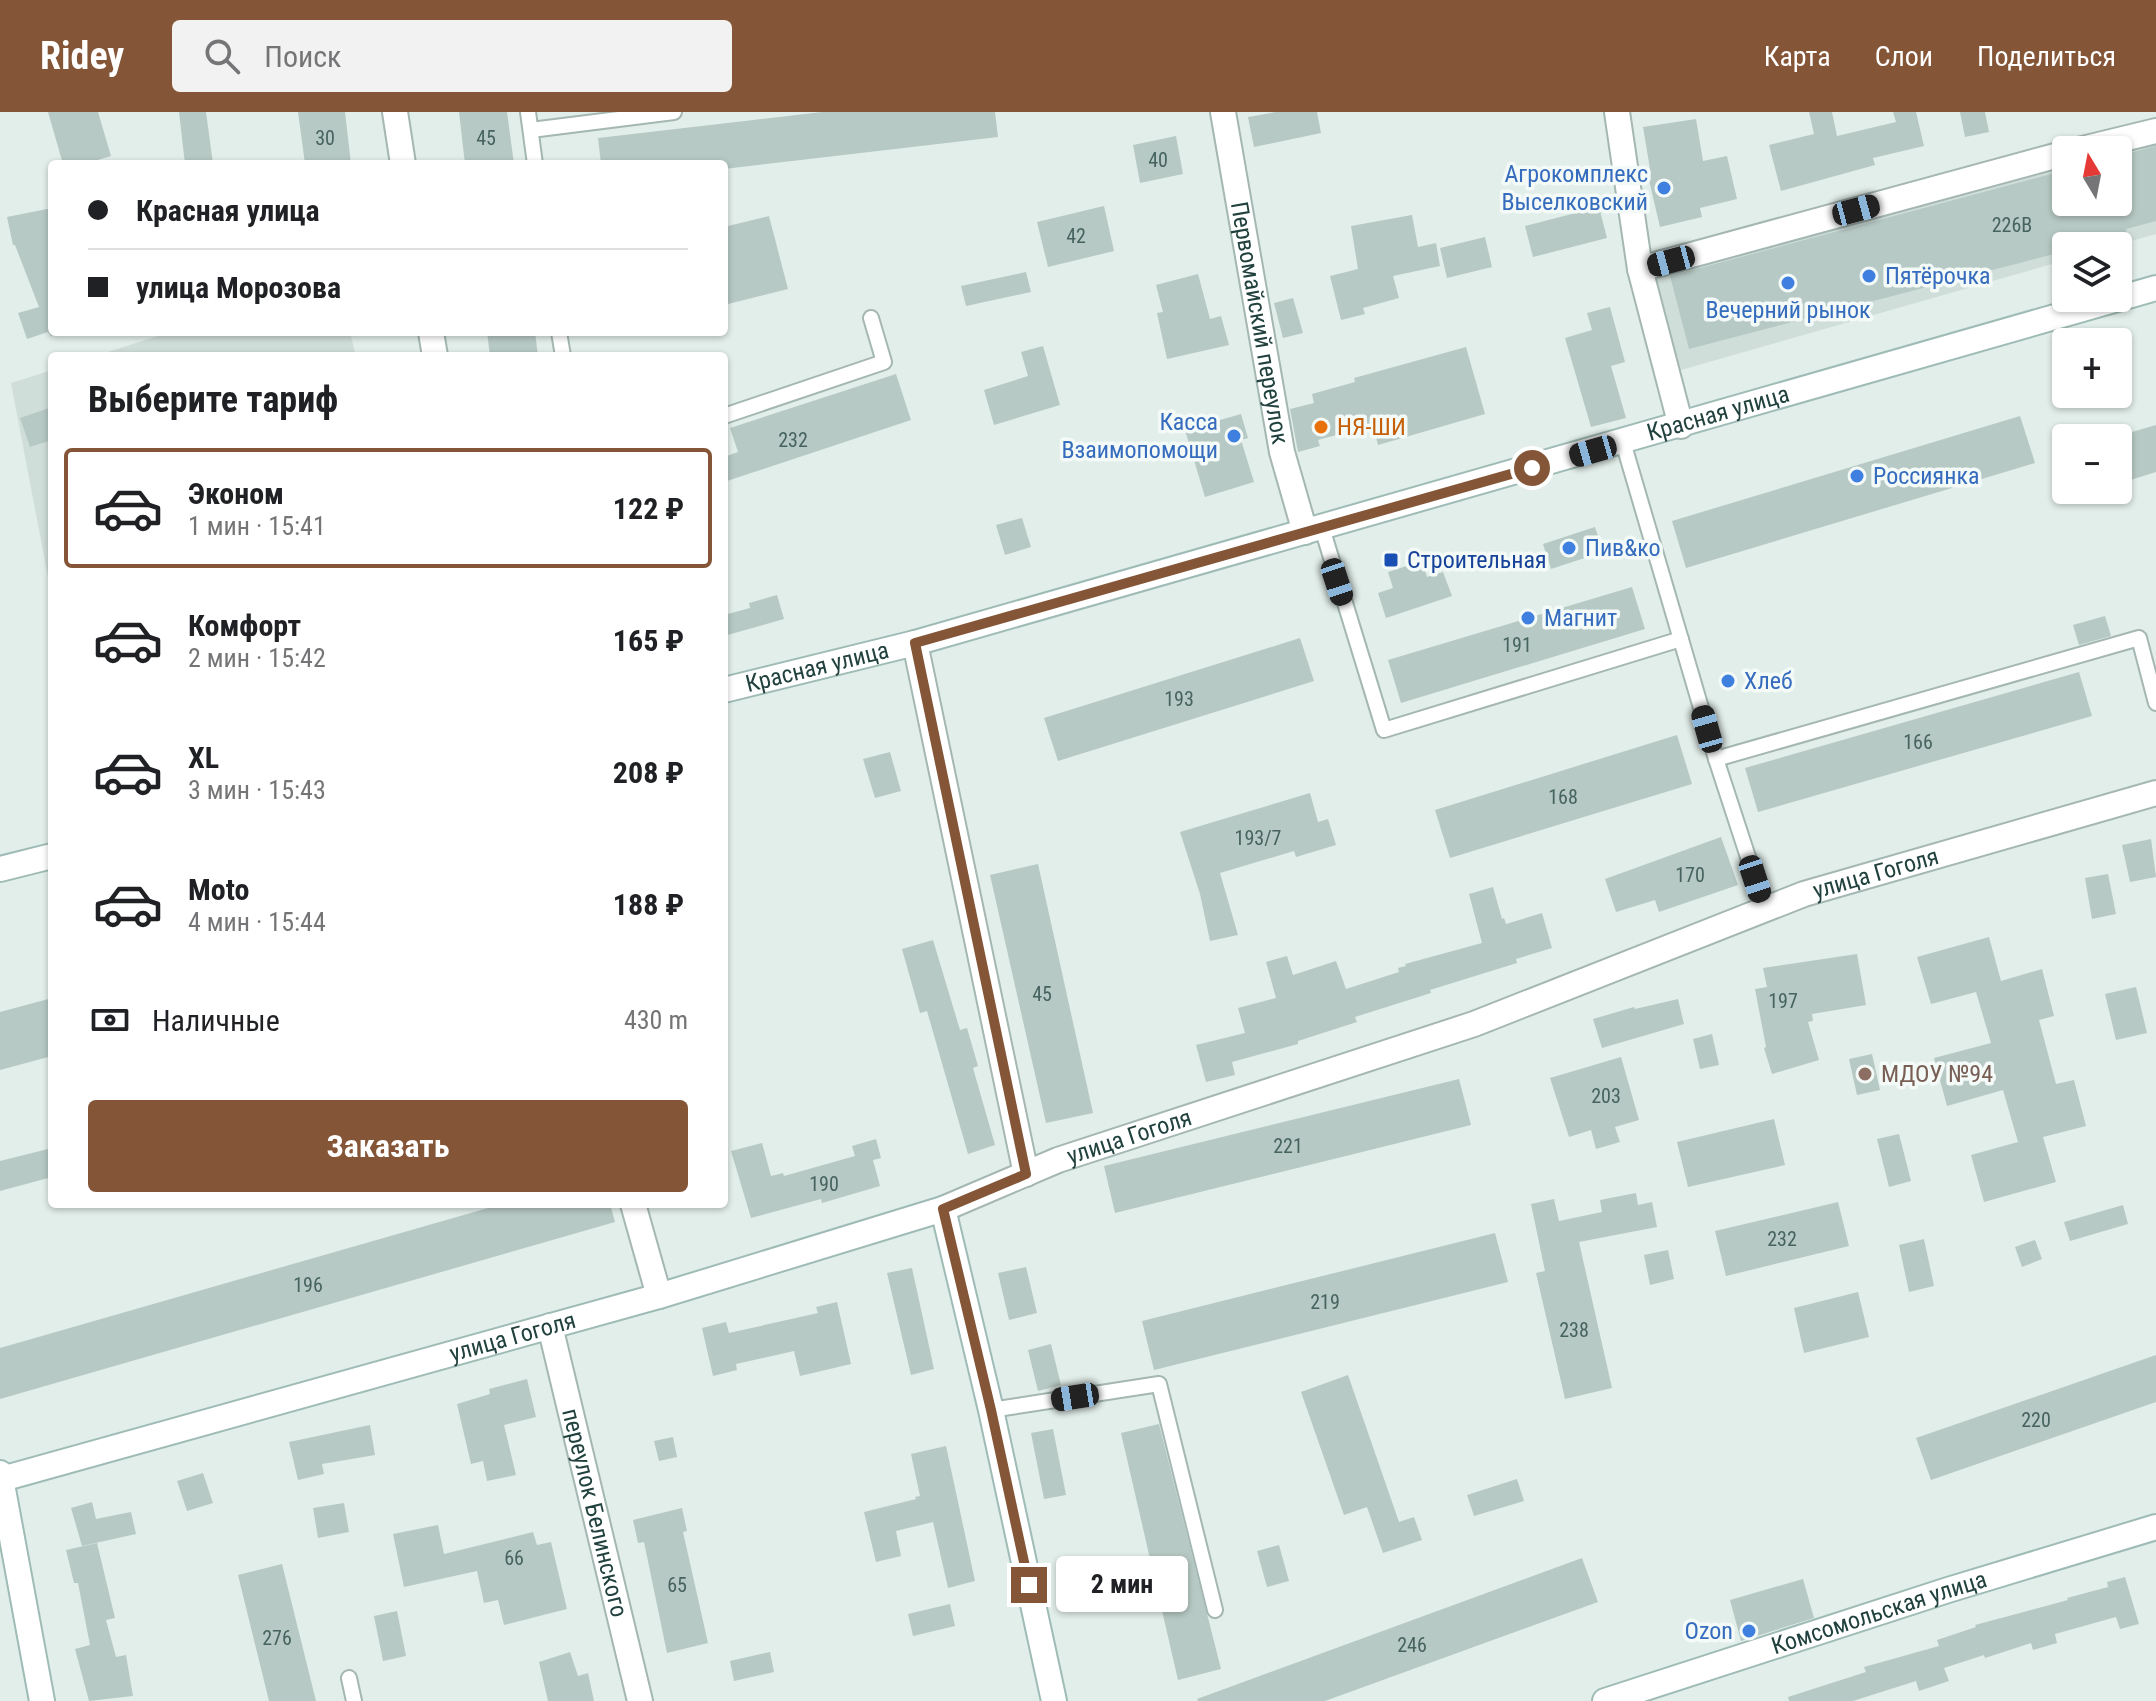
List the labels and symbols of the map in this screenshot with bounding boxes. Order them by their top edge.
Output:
house number: 30 [315,126,335,150]
house number: 45 [476,126,496,150]
north arrow [2052,136,2132,216]
house number: 40 [1148,148,1168,172]
place label: Агрокомплекс Выселковский [1502,160,1648,216]
marker: Агрокомплекс Выселковский [1655,179,1673,197]
car [1830,192,1882,228]
street label: Первомайский переулок [1225,199,1294,447]
house number: 226В [1992,213,2032,237]
house number: 42 [1066,224,1086,248]
car [1645,243,1697,279]
place label: Пятёрочка [1885,262,1990,290]
marker: Пятёрочка [1860,267,1878,285]
marker: Вечерний рынок [1779,274,1797,292]
place label: Вечерний рынок [1705,296,1871,324]
street label: Красная улица [1644,380,1792,447]
place label: Касса Взаимопомощи [1062,408,1218,464]
place label: НЯ-ШИ [1337,413,1406,441]
marker: НЯ-ШИ [1312,418,1330,436]
marker: Касса Взаимопомощи [1225,427,1243,445]
house number: 232 [778,428,808,452]
car [1567,433,1619,469]
route start [1514,450,1550,486]
place label: Россиянка [1873,462,1979,490]
marker: Россиянка [1848,467,1866,485]
place label: Пив&ко [1585,534,1661,562]
marker: Пив&ко [1560,539,1578,557]
place label: Строительная [1407,546,1546,574]
marker: Строительная [1382,551,1400,569]
car [1318,555,1356,609]
place label: Магнит [1544,604,1617,632]
marker: Магнит [1519,609,1537,627]
house number: 191 [1502,633,1532,657]
street label: Красная улица [743,636,892,698]
place label: Хлеб [1744,667,1793,695]
marker: Хлеб [1719,672,1737,690]
house number: 193 [1164,687,1194,711]
car [1689,703,1725,755]
house number: 166 [1903,730,1933,754]
house number: 168 [1548,785,1578,809]
house number: 193/7 [1235,826,1281,850]
street label: улица Гоголя [1810,842,1942,905]
car [1736,852,1774,906]
house number: 170 [1675,863,1705,887]
house number: 45 [1032,982,1052,1006]
house number: 197 [1768,989,1798,1013]
place label: МДОУ №94 [1881,1060,1993,1088]
marker: МДОУ №94 [1856,1065,1874,1083]
house number: 203 [1591,1084,1621,1108]
street label: улица Гоголя [1063,1103,1195,1170]
house number: 221 [1273,1134,1303,1158]
house number: 190 [809,1172,839,1196]
house number: 232 [1767,1227,1797,1251]
house number: 196 [293,1273,323,1297]
house number: 219 [1310,1290,1340,1314]
street label: улица Гоголя [446,1306,579,1368]
house number: 238 [1559,1318,1589,1342]
car [1049,1381,1101,1413]
street label: переулок Белинского [556,1406,633,1620]
house number: 220 [2021,1408,2051,1432]
house number: 66 [504,1546,524,1570]
callout: 2 мин [1057,1557,1189,1613]
street label: Комсомольская улица [1768,1565,1990,1660]
route end [1011,1567,1047,1603]
house number: 65 [667,1573,687,1597]
place label: Ozon [1685,1617,1733,1645]
marker: Ozon [1740,1622,1758,1640]
house number: 276 [262,1626,292,1650]
house number: 246 [1397,1633,1427,1657]

